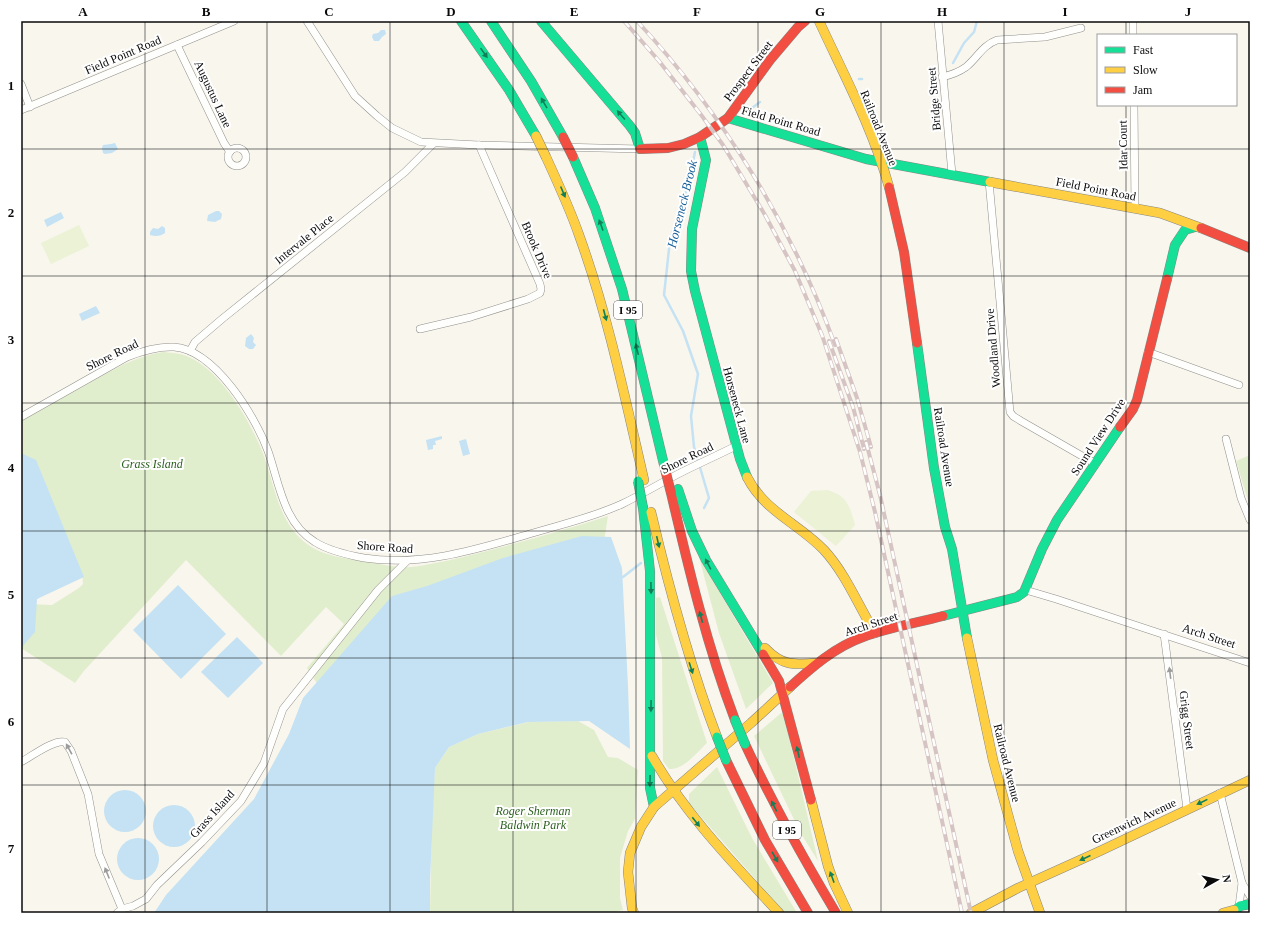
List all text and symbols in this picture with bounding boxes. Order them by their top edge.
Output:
text: A [78,4,88,19]
text: B [202,4,211,19]
text: C [324,4,334,19]
text: D [446,4,456,19]
text: E [570,4,578,19]
text: F [693,4,701,19]
text: G [815,4,825,19]
text: H [937,4,947,19]
text: I [1062,4,1068,19]
text: J [1185,4,1192,19]
street label: Field Point Road [83,33,163,77]
legend [1097,34,1237,106]
street label: Prospect Street [721,37,776,104]
text: Fast [1133,43,1154,57]
one-way arrow [480,47,488,58]
street label: Augustus Lane [191,58,235,130]
text: Slow [1133,63,1158,77]
street label: Bridge Street [924,66,944,131]
text: 1 [8,78,14,93]
text: Jam [1133,83,1153,97]
street label: Railroad Avenue [858,88,900,168]
one-way arrow [541,97,548,109]
street label: Field Point Road [740,103,822,139]
one-way arrow [617,110,626,120]
street label: Idar Court [1116,119,1130,170]
water label: Horseneck Brook [664,158,700,251]
street label: Field Point Road [1055,174,1137,204]
one-way arrow [560,186,566,197]
text: 2 [8,205,14,220]
street label: Intervale Place [272,211,336,267]
one-way arrow [598,218,604,230]
street label: Brook Drive [519,219,555,281]
road number: I 95 [614,301,642,319]
street label: Woodland Drive [983,308,1003,388]
one-way arrow [602,309,608,321]
text: 3 [8,332,15,347]
street label: Shore Road [84,336,140,374]
one-way arrow [634,343,640,355]
street label: Horseneck Lane [720,365,754,445]
street label: Sound View Drive [1068,396,1128,478]
street label: Railroad Avenue [931,406,957,488]
street label: Shore Road [659,439,715,477]
park label: Grass Island [121,457,184,471]
text: 4 [8,460,15,475]
one-way arrow [655,536,661,548]
street label: Shore Road [356,538,414,556]
one-way arrow [705,558,711,570]
one-way arrow [647,582,654,594]
text: 5 [8,587,15,602]
street label: Arch Street [843,609,900,639]
one-way arrow [697,611,703,623]
street label: Arch Street [1181,621,1238,651]
one-way arrow [689,662,695,674]
one-way arrow [1166,667,1173,679]
street label: Grigg Street [1176,690,1198,751]
one-way arrow [648,699,654,712]
text: 6 [8,714,15,729]
street label: Railroad Avenue [991,722,1023,804]
one-way arrow [66,743,73,755]
one-way arrow [795,746,801,758]
one-way arrow [647,775,653,788]
street label: Grass Island [187,787,237,841]
street label: Greenwich Avenue [1090,795,1178,847]
one-way arrow [1196,799,1208,805]
one-way arrow [771,801,778,812]
park label: Roger Sherman Baldwin Park [495,804,571,832]
one-way arrow [692,817,701,828]
road number: I 95 [773,821,801,839]
text: 7 [8,841,15,856]
one-way arrow [772,851,779,863]
one-way arrow [1079,855,1090,861]
north arrow [1197,860,1237,900]
one-way arrow [104,867,110,878]
one-way arrow [828,871,834,883]
text: N [1220,874,1233,883]

